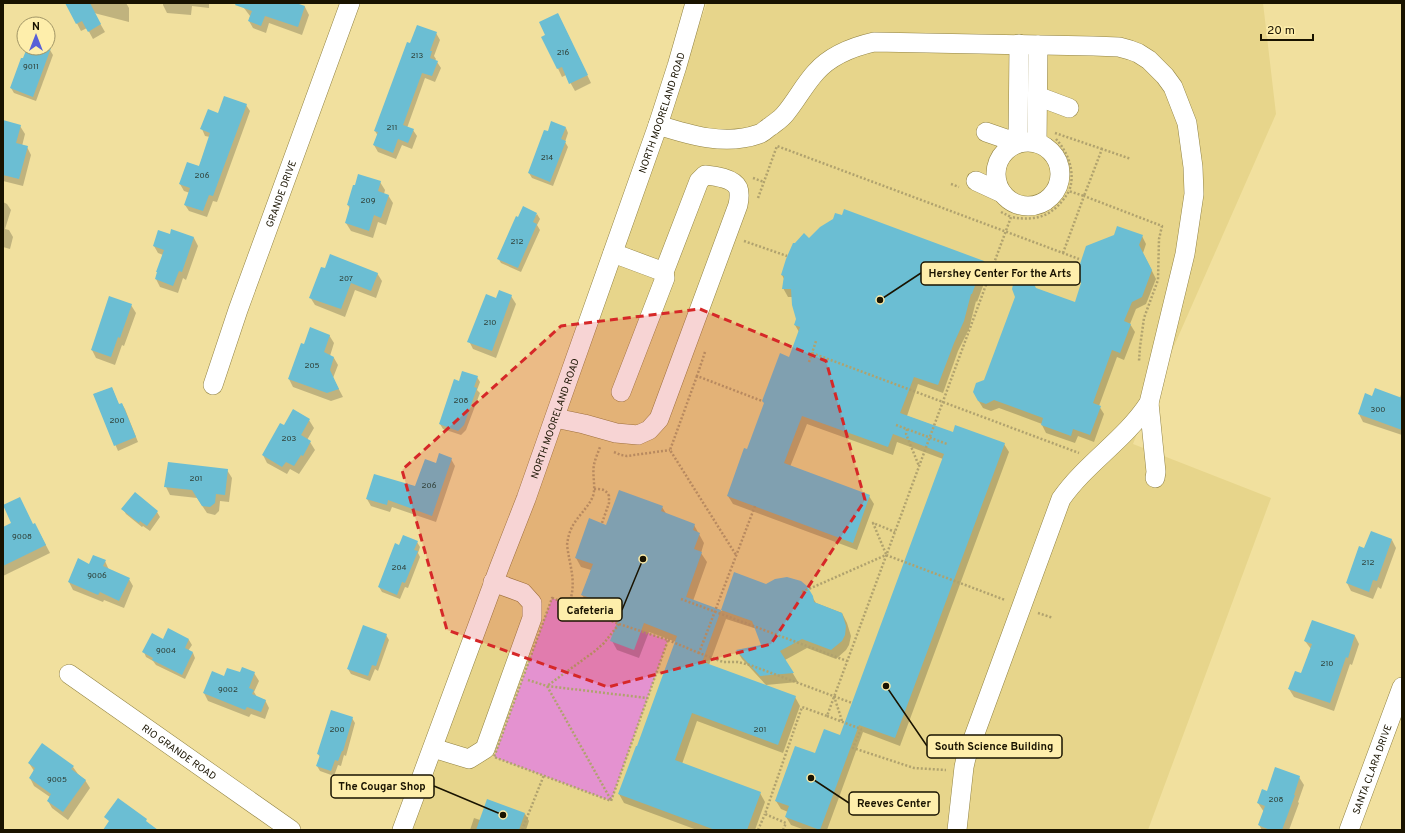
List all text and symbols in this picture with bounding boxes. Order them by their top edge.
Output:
north arrow [16,16,56,56]
scale bar [1261,16,1313,42]
text: N [32,20,40,34]
text: 20 m [1267,23,1295,39]
house number: 216 [557,48,570,58]
house number: 213 [411,51,424,61]
street label: NORTH MOORELAND ROAD [636,51,689,175]
house number: 9011 [23,62,39,72]
house number: 211 [387,123,397,133]
house number: 214 [541,153,553,163]
street label: GRANDE DRIVE [264,159,300,229]
house number: 206 [195,171,210,181]
house number: 209 [361,196,376,206]
house number: 212 [511,237,523,247]
callout: Hershey Center For the Arts [921,262,1080,285]
text: Hershey Center For the Arts [929,267,1071,281]
house number: 207 [339,274,353,284]
house number: 210 [483,318,497,328]
street label: NORTH MOORELAND ROAD [529,357,583,481]
house number: 205 [305,361,320,371]
house number: 208 [454,396,469,406]
house number: 300 [1371,405,1385,415]
house number: 200 [109,416,125,426]
house number: 203 [282,434,297,444]
house number: 201 [189,474,203,484]
house number: 206 [422,481,437,491]
house number: 9008 [12,532,32,542]
house number: 212 [1362,558,1374,568]
house number: 204 [392,563,407,573]
house number: 9006 [87,571,107,581]
callout: Cafeteria [558,598,622,621]
text: Cafeteria [566,604,614,618]
house number: 9004 [156,646,176,656]
house number: 210 [1320,659,1334,669]
house number: 9002 [218,685,238,695]
street label: RIO GRANDE ROAD [139,722,219,784]
street label: SANTA CLARA DRIVE [1350,723,1396,817]
house number: 200 [329,725,345,735]
house number: 201 [753,725,767,735]
callout: South Science Building [927,735,1062,758]
text: South Science Building [935,740,1053,754]
house number: 9005 [47,775,67,785]
callout: The Cougar Shop [331,775,434,798]
text: The Cougar Shop [338,780,426,794]
callout: Reeves Center [849,792,939,815]
house number: 208 [1269,795,1284,805]
text: Reeves Center [857,797,932,811]

